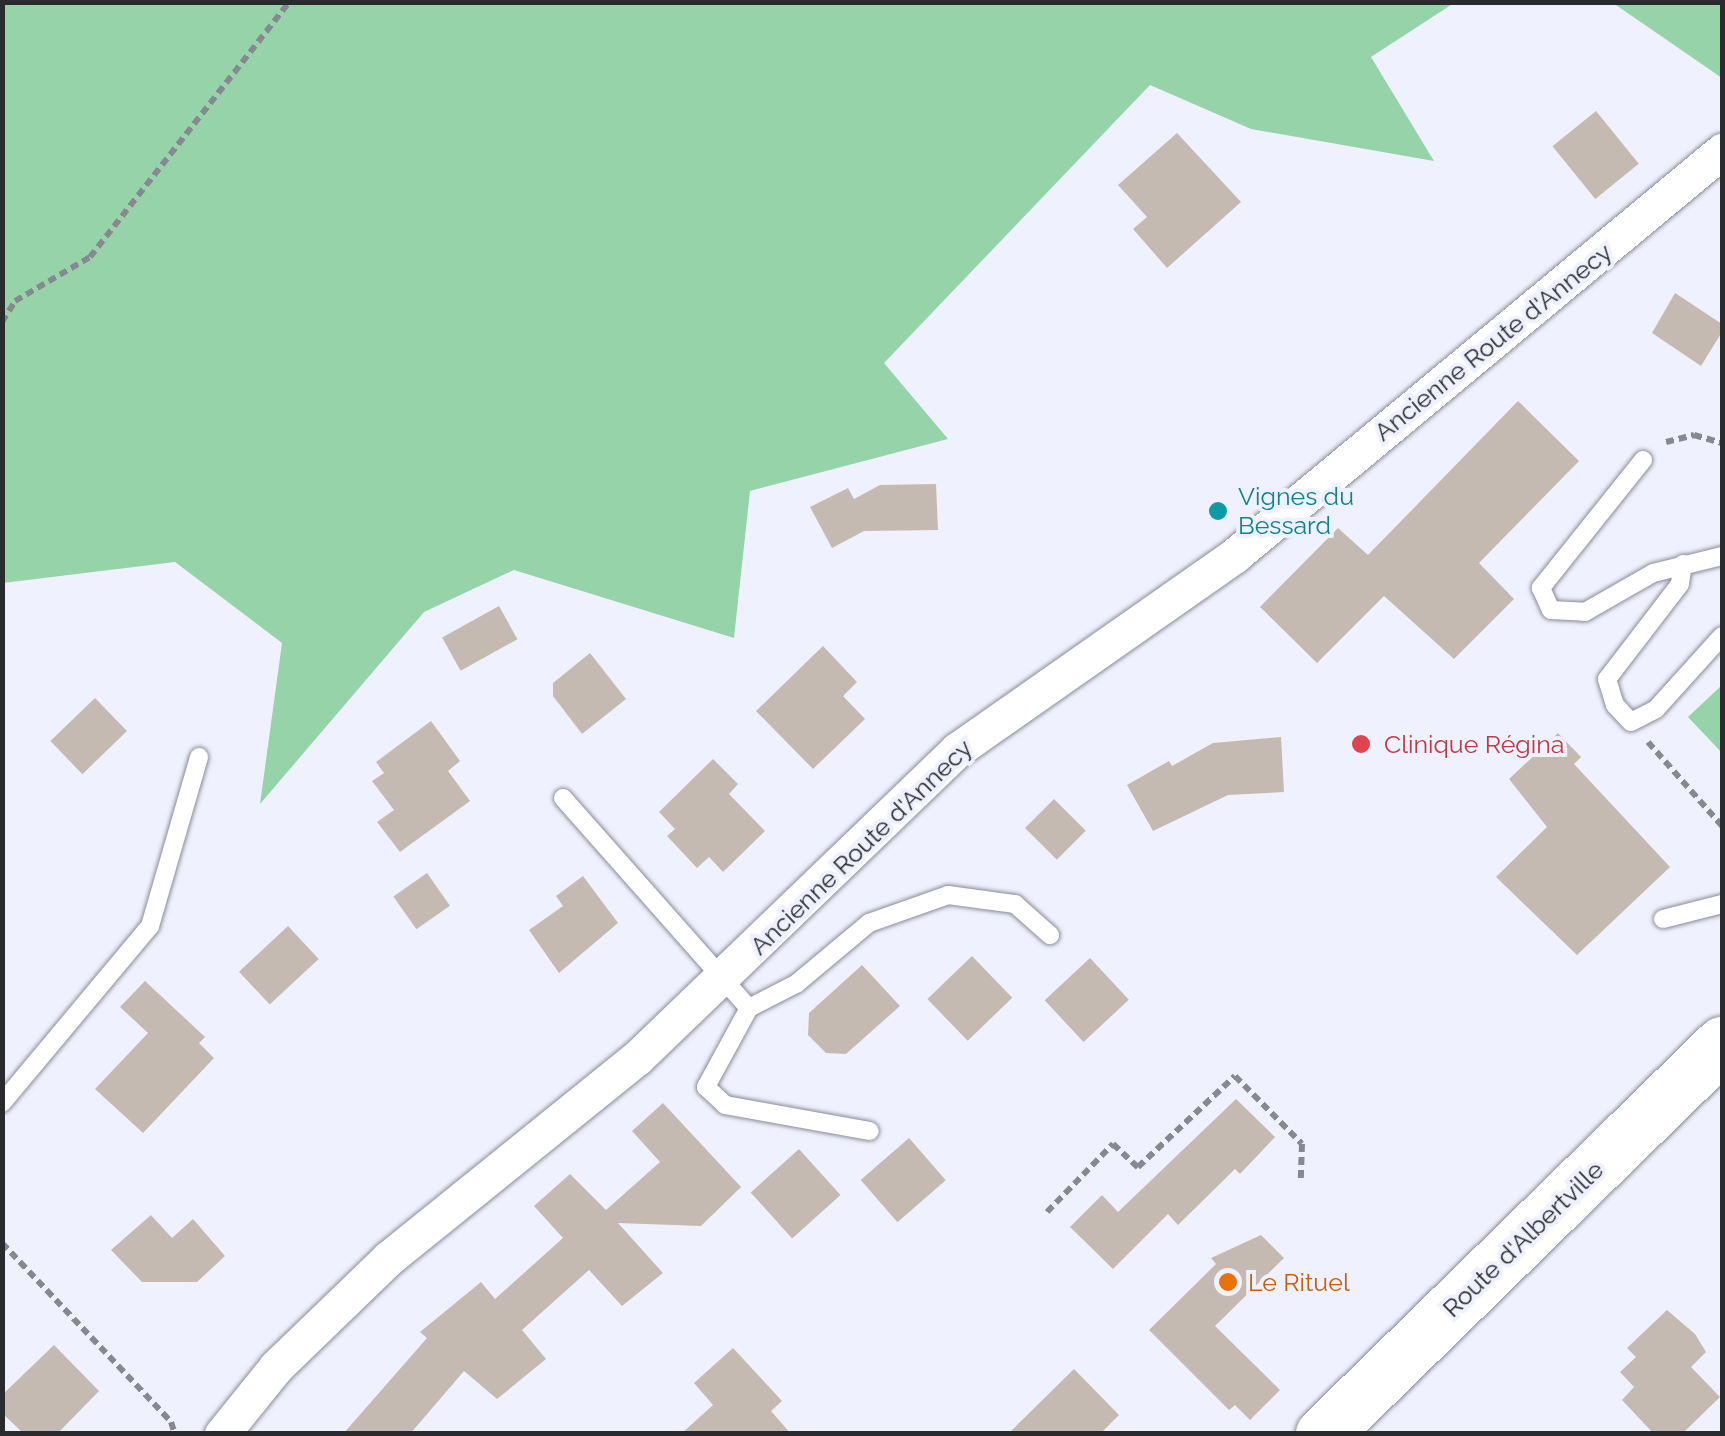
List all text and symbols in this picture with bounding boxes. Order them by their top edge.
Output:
street label: Ancienne Route d'Annecy [1368,237,1618,447]
place label: Vignes du Bessard [1238,482,1354,541]
marker: Vignes du Bessard [1207,500,1229,522]
place label: Clinique Régina [1384,729,1564,759]
marker: Clinique Régina [1348,731,1374,757]
street label: Ancienne Route d'Annecy [744,733,978,961]
street label: Route d'Albertville [1436,1155,1610,1323]
place label: Le Rituel [1248,1267,1350,1297]
marker: Le Rituel [1217,1271,1239,1293]

